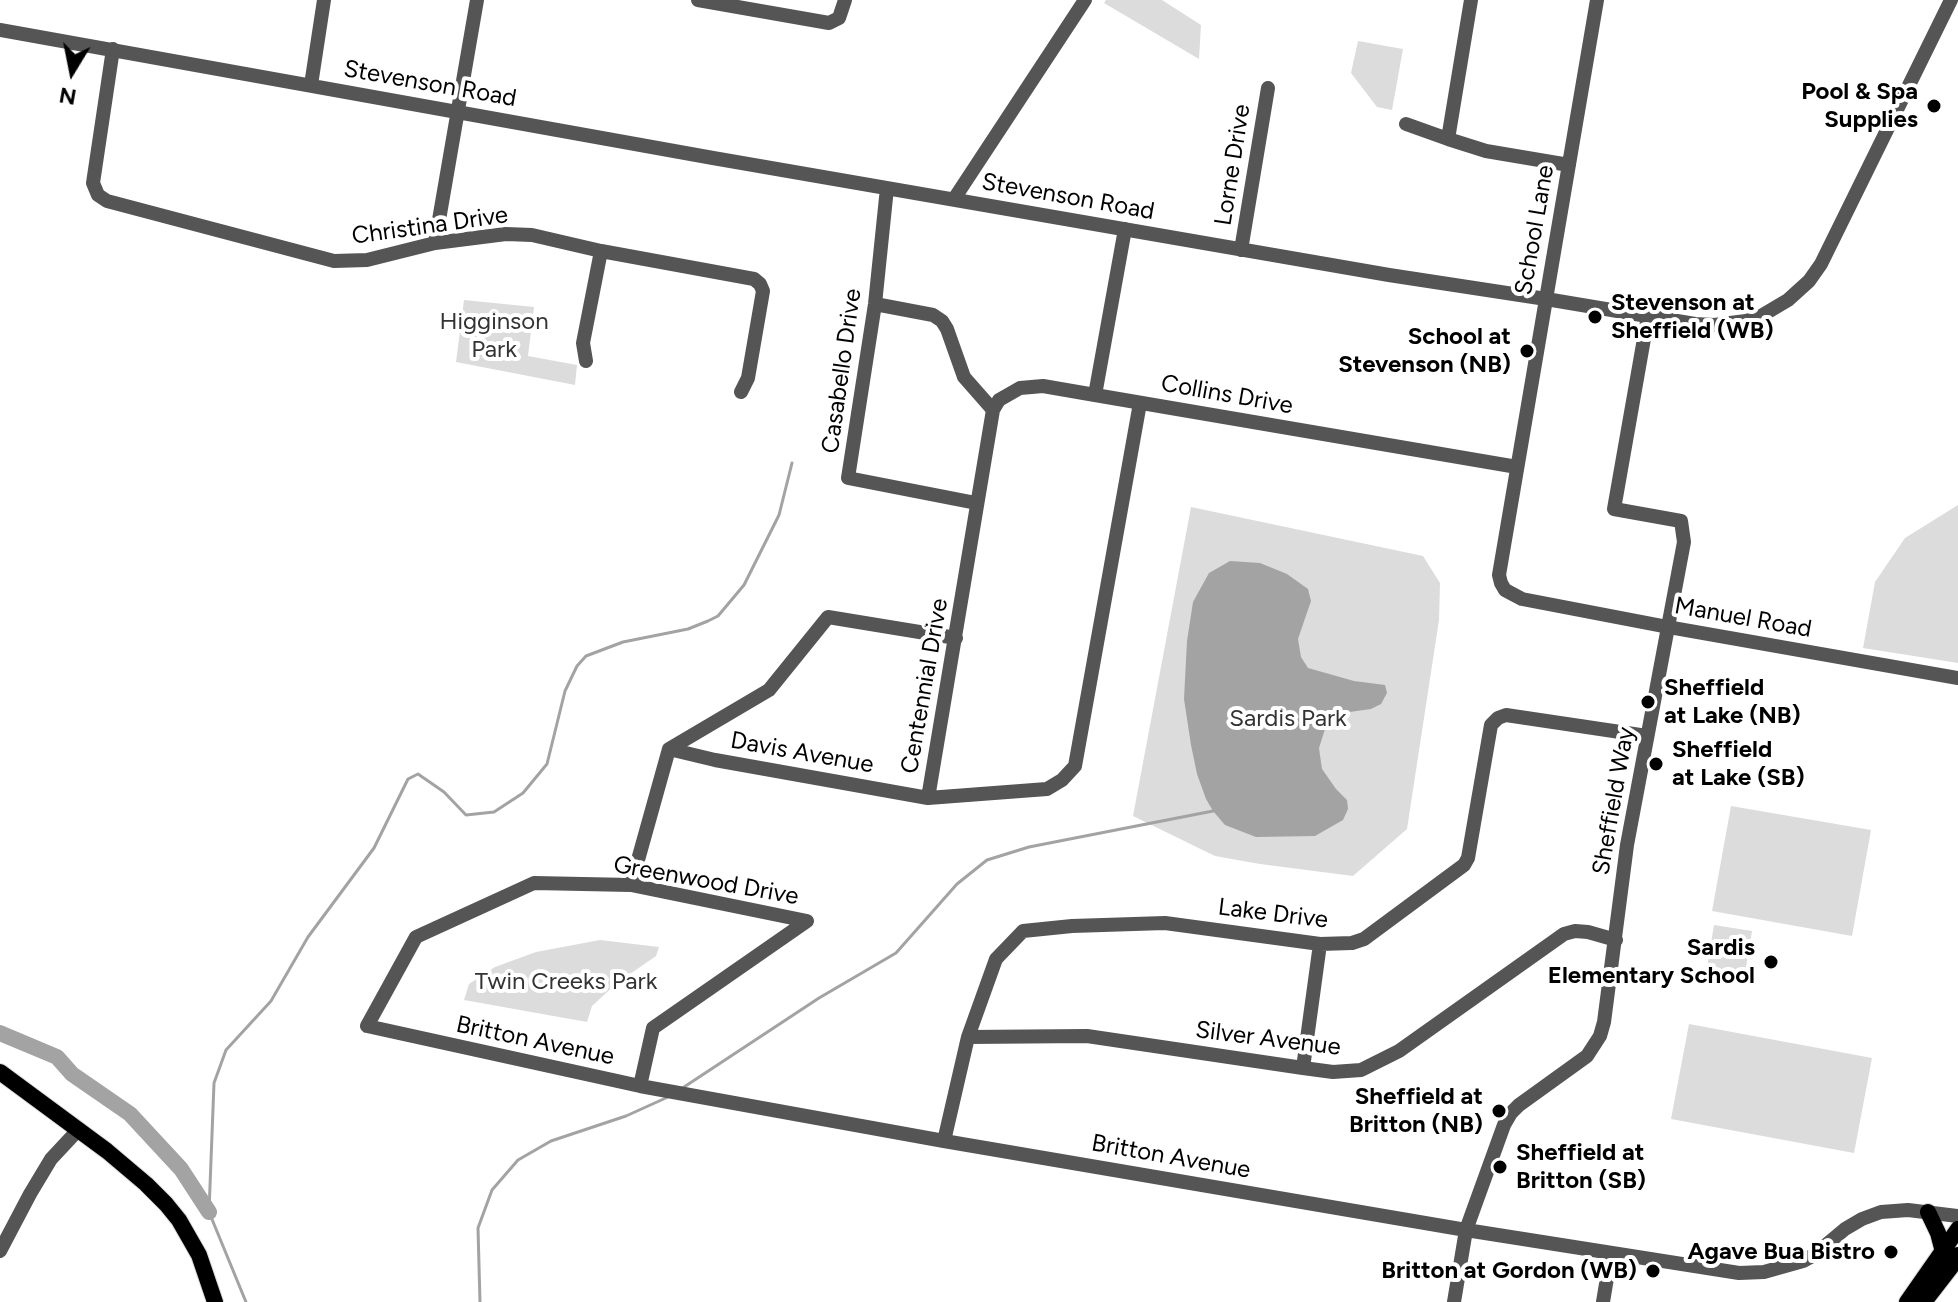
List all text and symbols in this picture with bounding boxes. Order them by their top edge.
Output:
north arrow [32,32,112,112]
street label: Stevenson Road [341,55,519,113]
place label: Pool & Spa Supplies [1801,78,1918,134]
text: N [57,81,78,111]
marker: Pool & Spa Supplies [1925,97,1943,115]
street label: Lorne Drive [1209,102,1257,228]
street label: School Lane [1509,163,1561,297]
street label: Stevenson Road [979,168,1157,226]
street label: Christina Drive [350,201,510,251]
street label: Casabello Drive [816,287,868,455]
place label: Stevenson at Sheffield (WB) [1611,289,1774,345]
park label: Higginson Park [439,308,549,364]
marker: Stevenson at Sheffield (WB) [1586,308,1604,326]
place label: School at Stevenson (NB) [1338,323,1511,379]
marker: School at Stevenson (NB) [1518,342,1536,360]
street label: Collins Drive [1159,369,1295,421]
street label: Manuel Road [1672,592,1814,644]
street label: Centennial Drive [895,596,955,776]
place label: Sheffield at Lake (NB) [1664,674,1801,730]
marker: Sheffield at Lake (NB) [1639,693,1657,711]
park label: Sardis Park [1229,705,1347,733]
street label: Sheffield Way [1587,725,1641,877]
street label: Davis Avenue [728,726,876,780]
place label: Sheffield at Lake (SB) [1672,736,1805,792]
marker: Sheffield at Lake (SB) [1647,755,1665,773]
street label: Greenwood Drive [611,851,801,911]
street label: Lake Drive [1216,893,1330,935]
place label: Sardis Elementary School [1548,934,1755,990]
marker: Sardis Elementary School [1762,953,1780,971]
park label: Twin Creeks Park [475,968,657,996]
street label: Britton Avenue [453,1010,617,1072]
street label: Silver Avenue [1194,1016,1342,1062]
place label: Sheffield at Britton (NB) [1349,1083,1483,1139]
marker: Sheffield at Britton (NB) [1490,1102,1508,1120]
street label: Britton Avenue [1089,1129,1253,1185]
place label: Sheffield at Britton (SB) [1516,1139,1646,1195]
marker: Sheffield at Britton (SB) [1491,1158,1509,1176]
place label: Agave Bua Bistro [1688,1238,1875,1266]
marker: Agave Bua Bistro [1882,1243,1900,1261]
place label: Britton at Gordon (WB) [1381,1257,1637,1285]
marker: Britton at Gordon (WB) [1644,1262,1662,1280]

